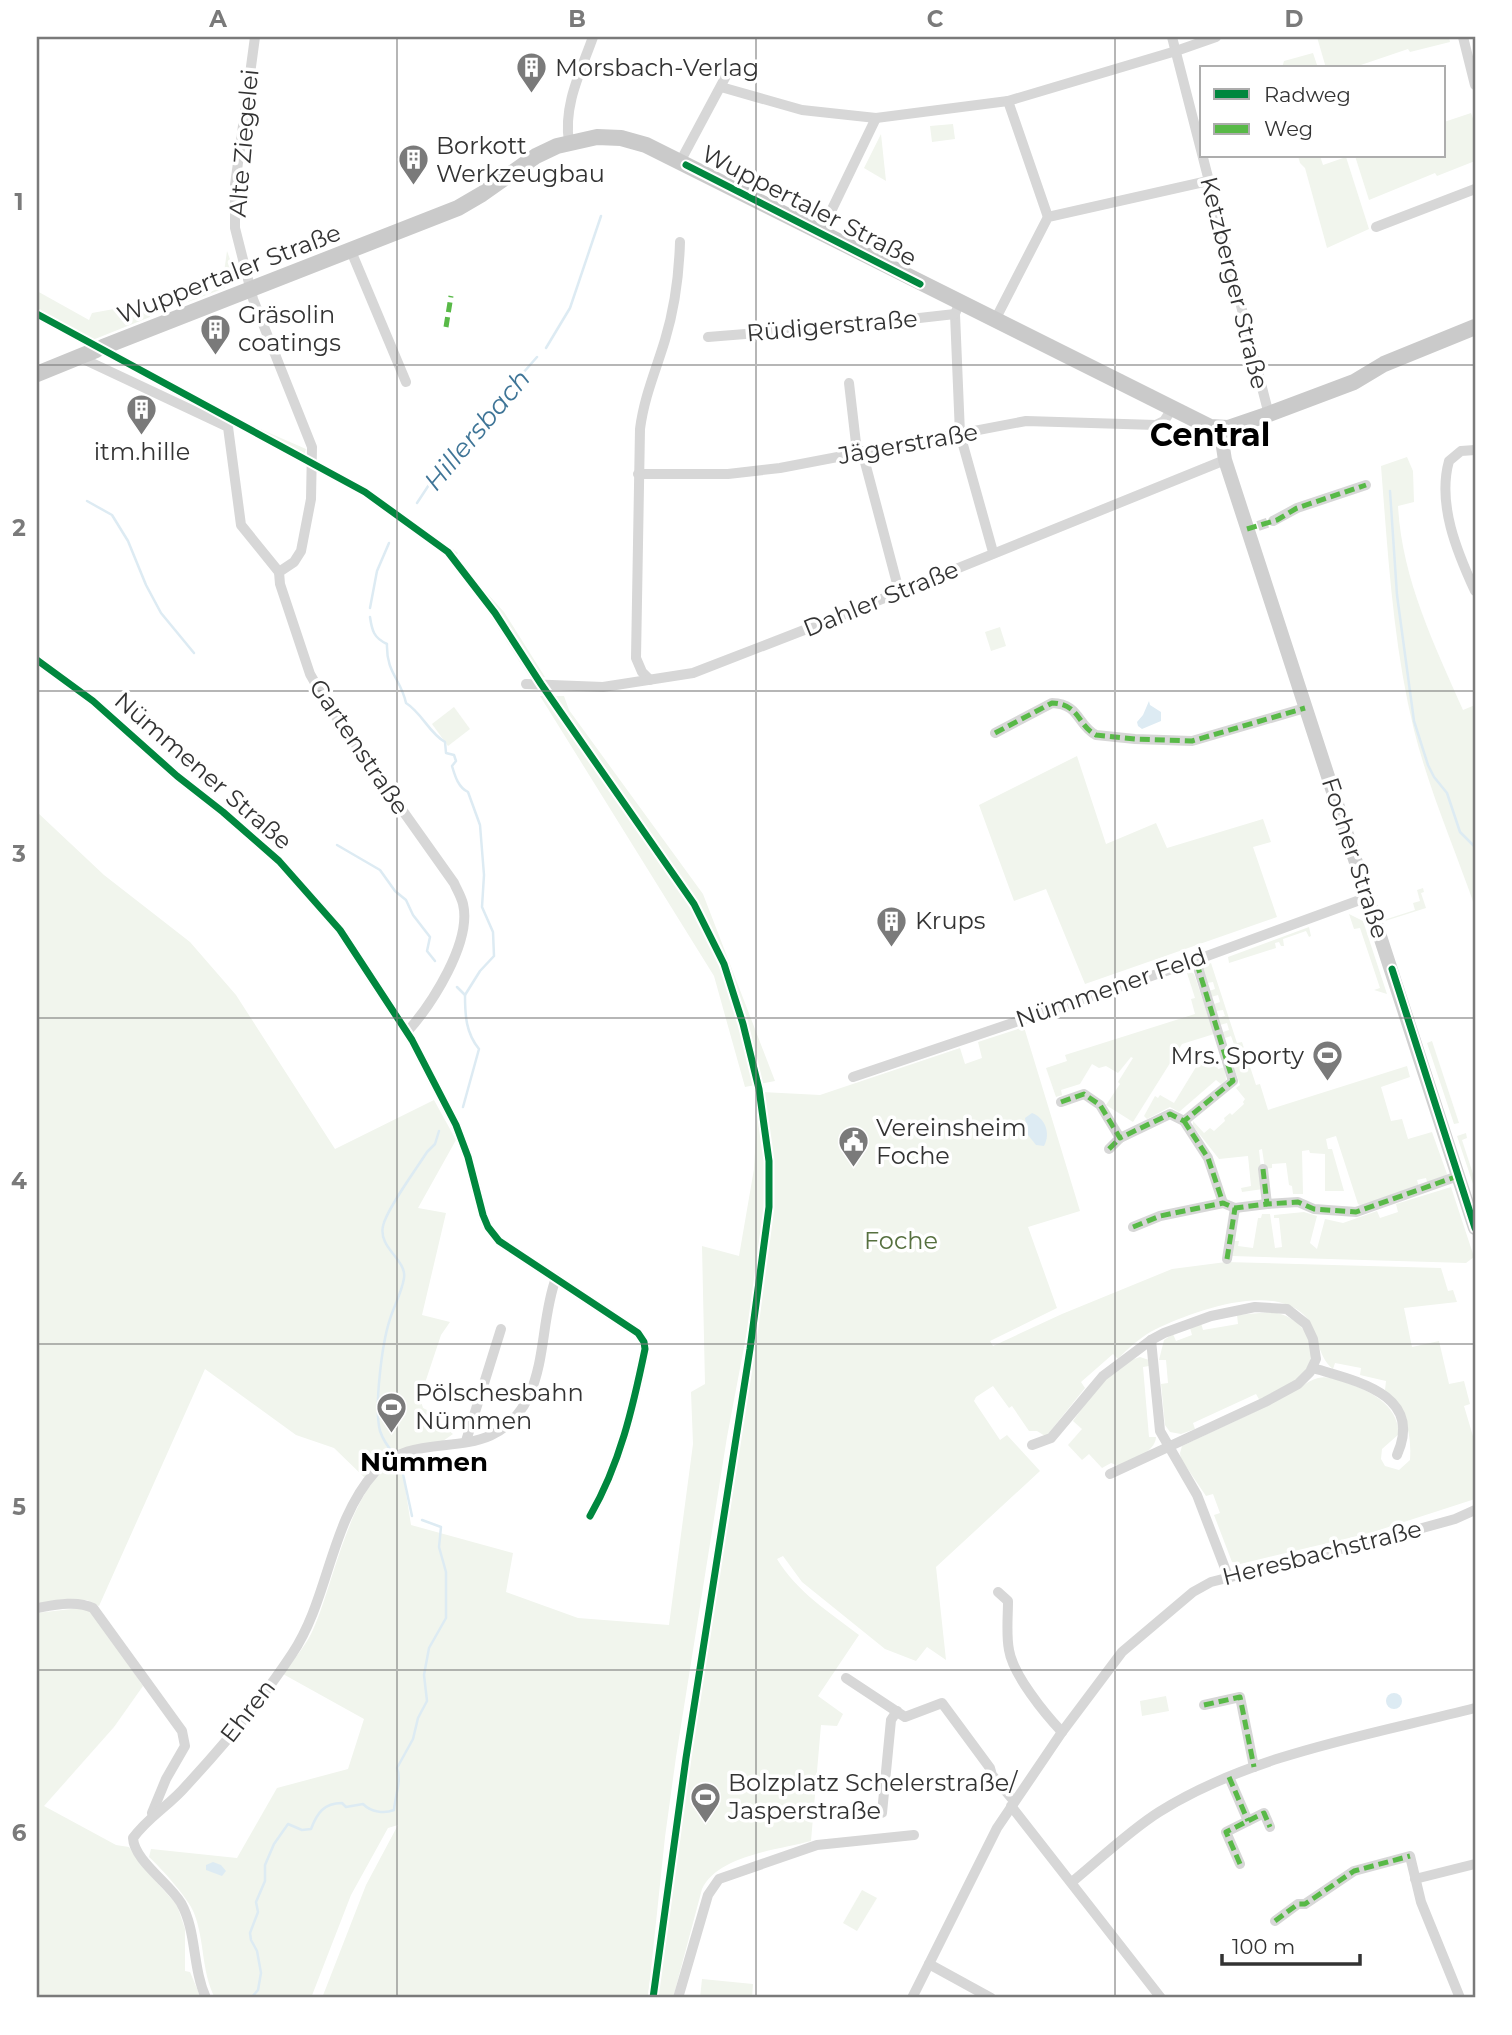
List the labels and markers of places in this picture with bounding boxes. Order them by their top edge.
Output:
building icon: Morsbach-Verlag [515,51,549,95]
place label: Morsbach-Verlag [555,53,759,82]
place label: Borkott Werkzeugbau [436,131,605,188]
building icon: Borkott Werkzeugbau [396,143,430,187]
place label: Gräsolin coatings [238,300,341,357]
building icon: Gräsolin coatings [198,312,232,356]
building icon: itm.hille [125,393,159,437]
place label: itm.hille [94,437,190,466]
building icon: Krups [875,904,909,948]
place label: Krups [915,906,986,935]
sports icon: Mrs. Sporty [1310,1039,1344,1083]
place label: Mrs. Sporty [1170,1041,1304,1070]
place label: Vereinsheim Foche [876,1113,1027,1170]
public building icon: Vereinsheim Foche [836,1125,870,1169]
place label: Pölschesbahn Nümmen [415,1378,584,1435]
sports icon: Pölschesbahn Nümmen [375,1390,409,1434]
place label: Bolzplatz Schelerstraße/ Jasperstraße [727,1768,1018,1825]
sports icon: Bolzplatz Schelerstraße/ Jasperstraße [688,1780,722,1824]

